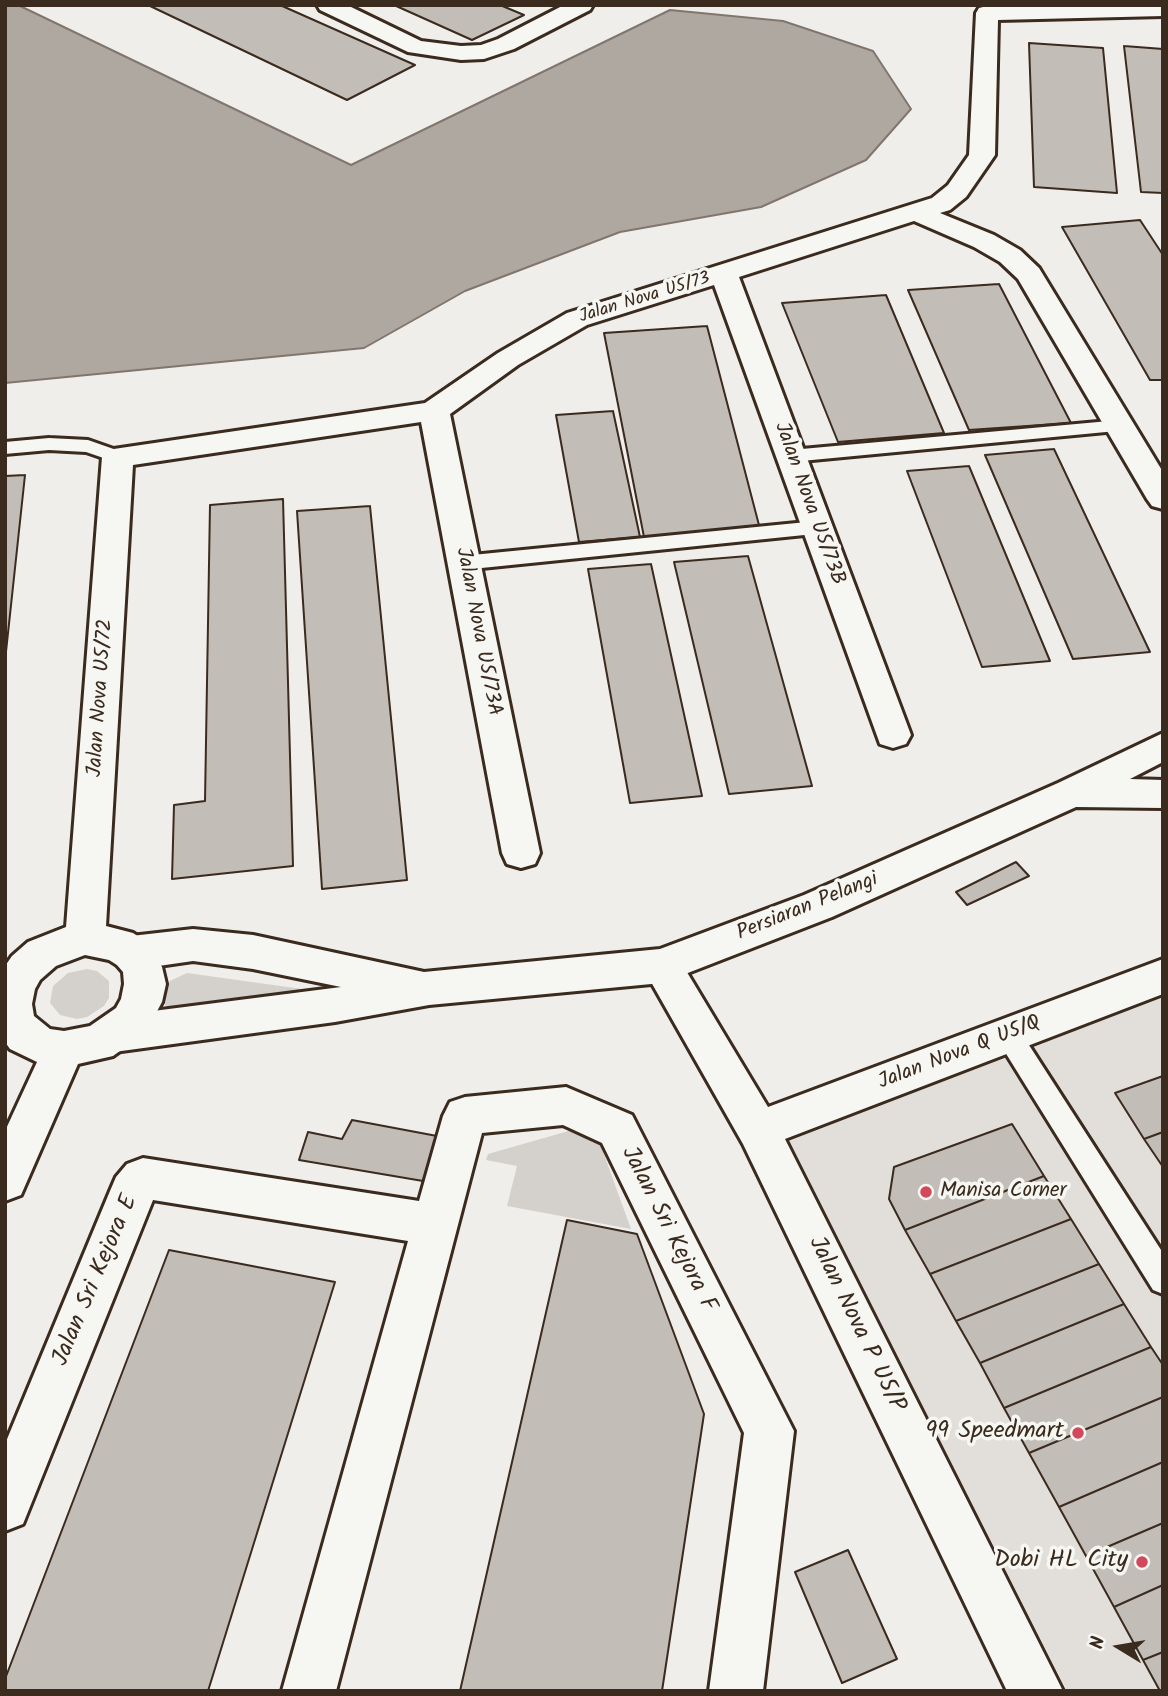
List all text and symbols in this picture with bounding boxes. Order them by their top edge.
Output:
street label: Jalan Nova U5/73 [577,269,713,329]
street label: Jalan Nova U5/73B [767,419,849,589]
street label: Jalan Nova U5/73A [448,546,506,718]
street label: Jalan Nova U5/72 [84,618,120,778]
street label: Persiaran Pelangi [734,868,882,948]
street label: Jalan Nova Q U5/Q [875,1011,1045,1097]
street label: Jalan Sri Kejora F [613,1143,721,1317]
place label: Manisa Corner [940,1179,1066,1205]
marker: Manisa Corner [918,1184,934,1200]
street label: Jalan Sri Kejora E [48,1191,146,1371]
street label: Jalan Nova P U5/P [800,1233,910,1417]
place label: 99 Speedmart [926,1419,1064,1447]
marker: 99 Speedmart [1070,1425,1086,1441]
place label: Dobi HL City [994,1548,1128,1576]
marker: Dobi HL City [1134,1554,1150,1570]
north arrow [1084,1612,1154,1682]
text: N [1083,1634,1114,1652]

